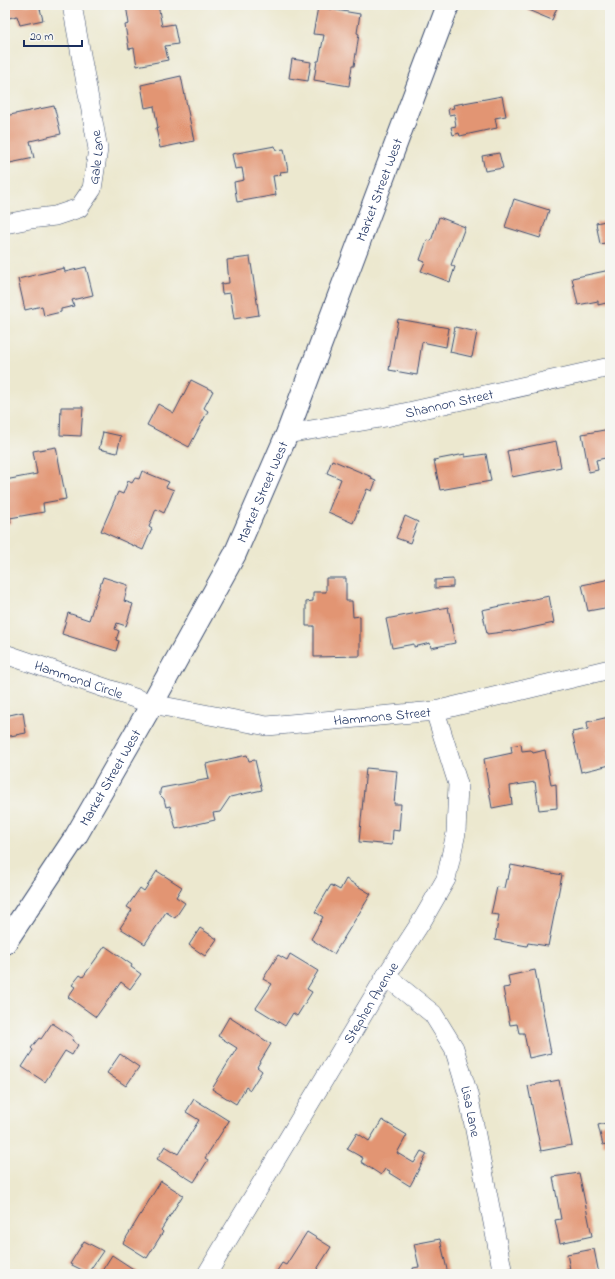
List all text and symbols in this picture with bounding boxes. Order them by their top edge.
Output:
scale bar [24,22,82,48]
text: 20 m [30,28,53,46]
street label: Gale Lane [84,128,110,186]
street label: Market Street West [351,135,409,245]
street label: Shannon Street [403,384,496,424]
street label: Market Street West [232,438,295,546]
street label: Hammond Circle [31,656,126,706]
street label: Hammons Street [333,702,432,732]
street label: Market Street West [75,726,147,831]
street label: Stephen Avenue [339,957,405,1048]
street label: Lisa Lane [454,1083,485,1140]

